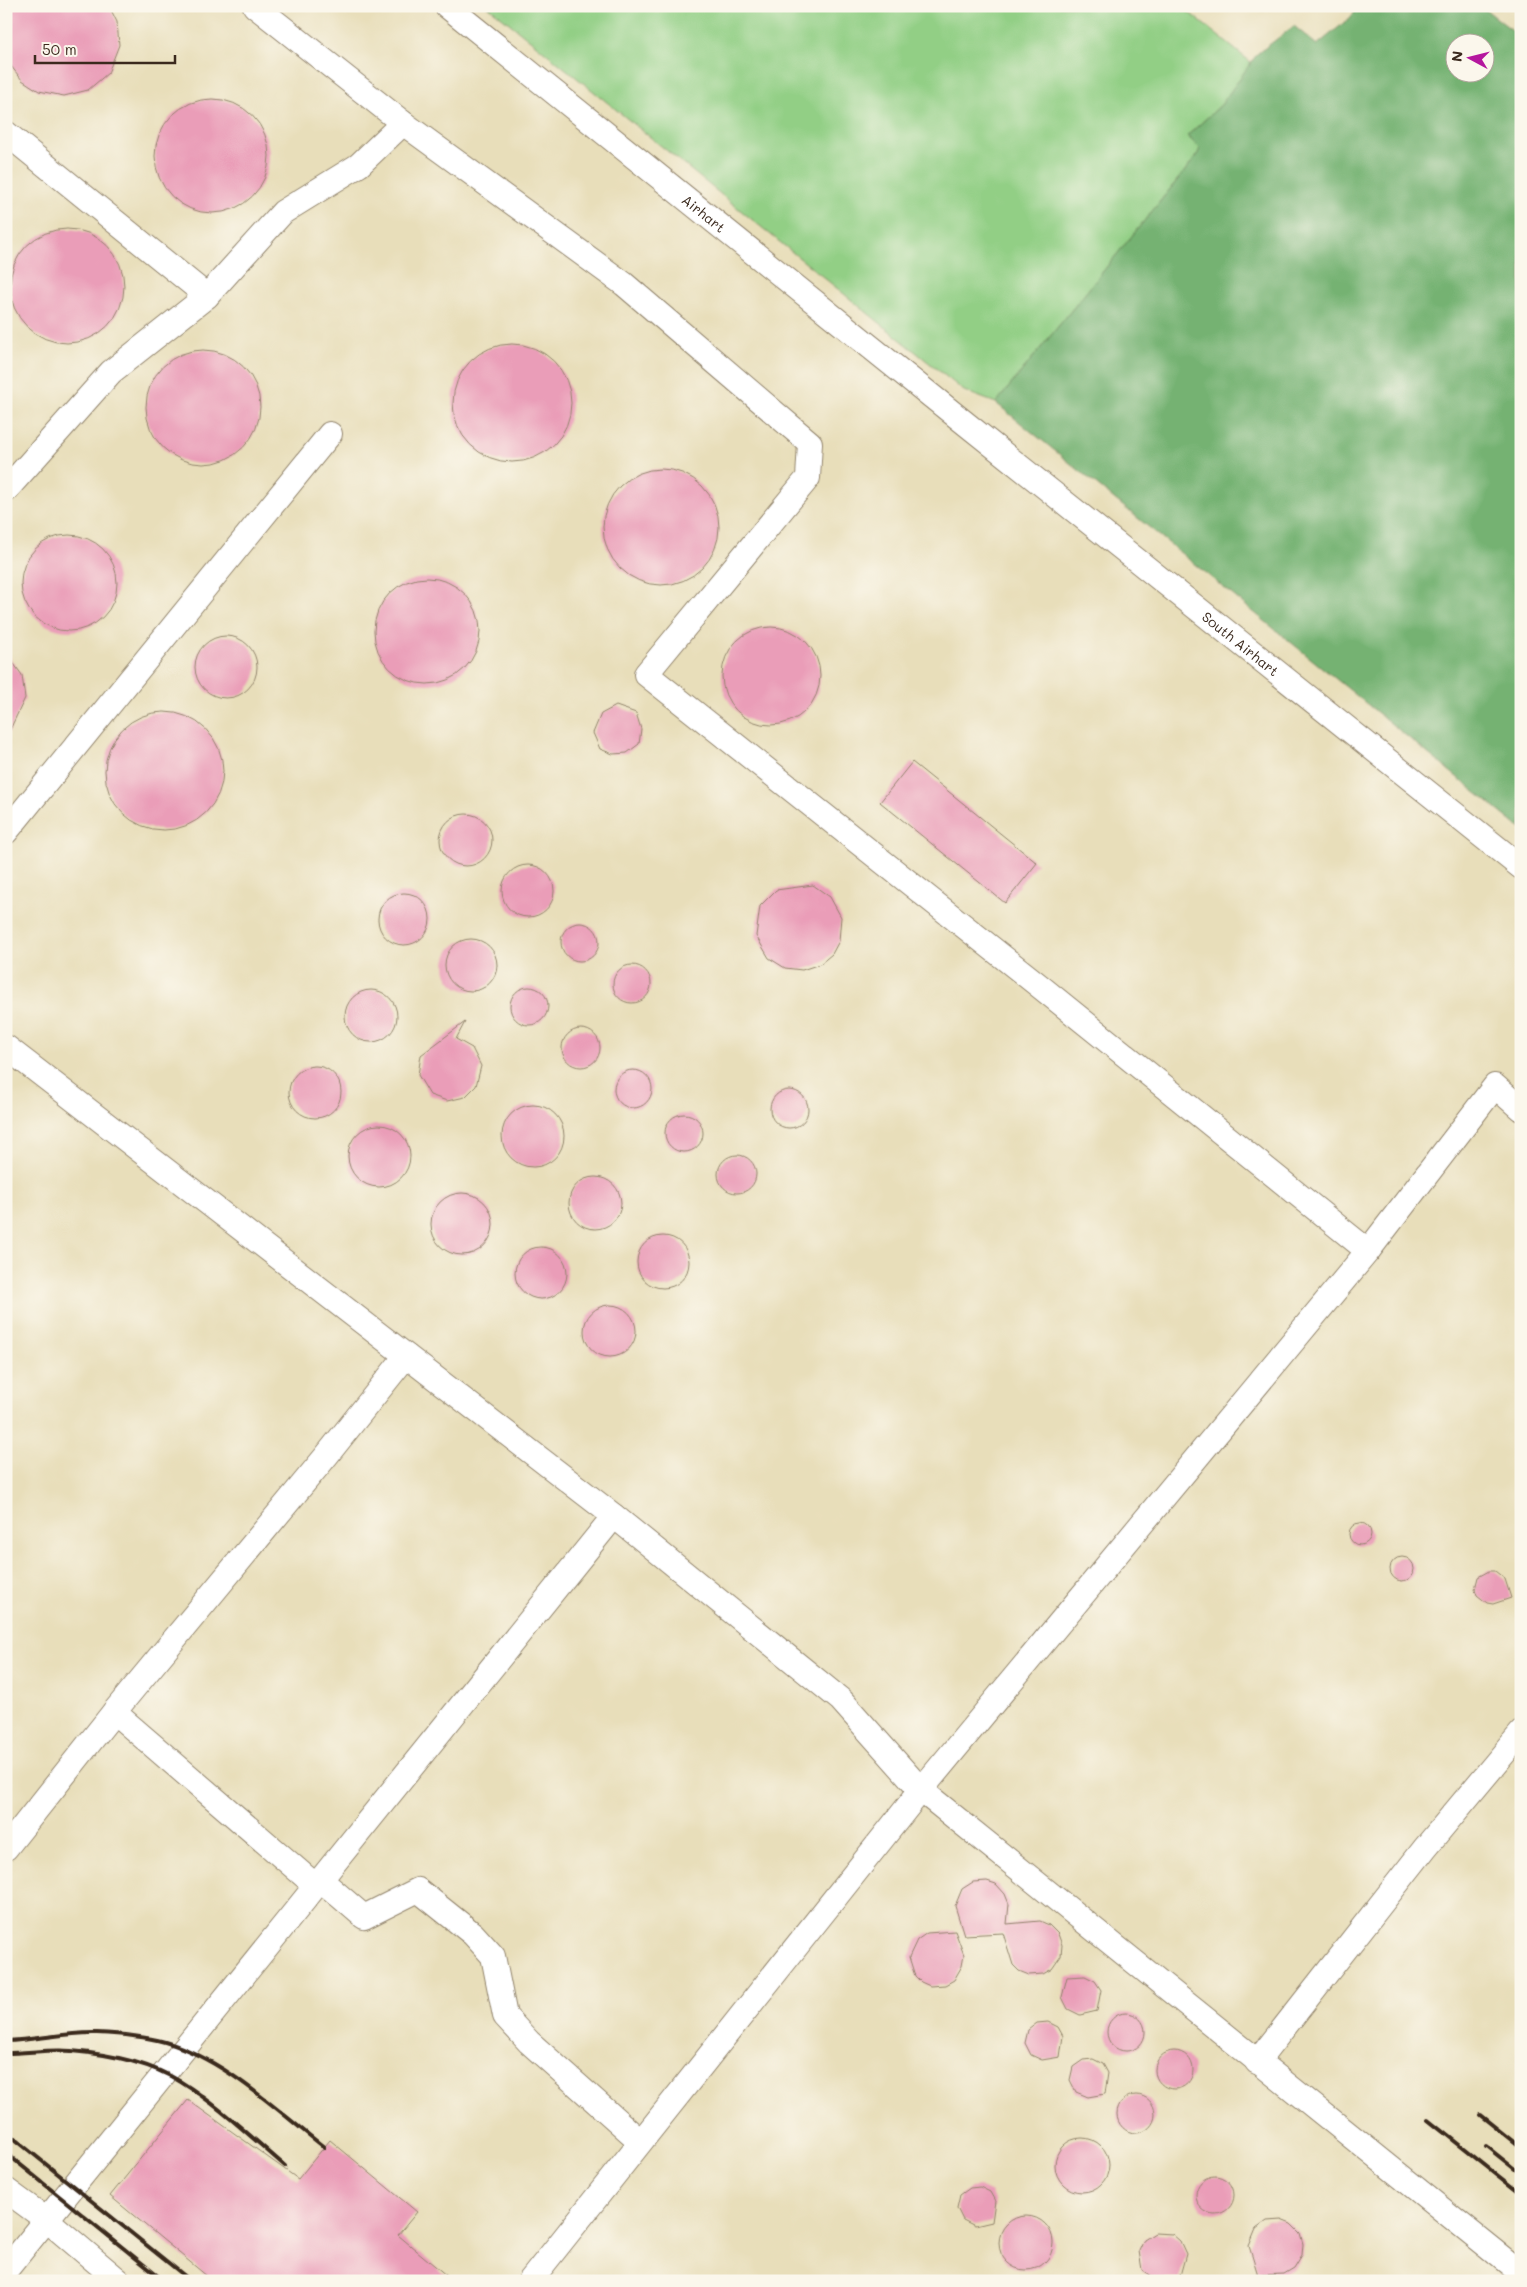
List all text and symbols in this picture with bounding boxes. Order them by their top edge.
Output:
scale bar [35,32,175,64]
north arrow [1444,32,1494,82]
text: 50 m [42,39,77,59]
text: N [1447,50,1467,63]
street label: Airhart [678,190,730,236]
street label: South Airhart [1198,607,1283,680]

